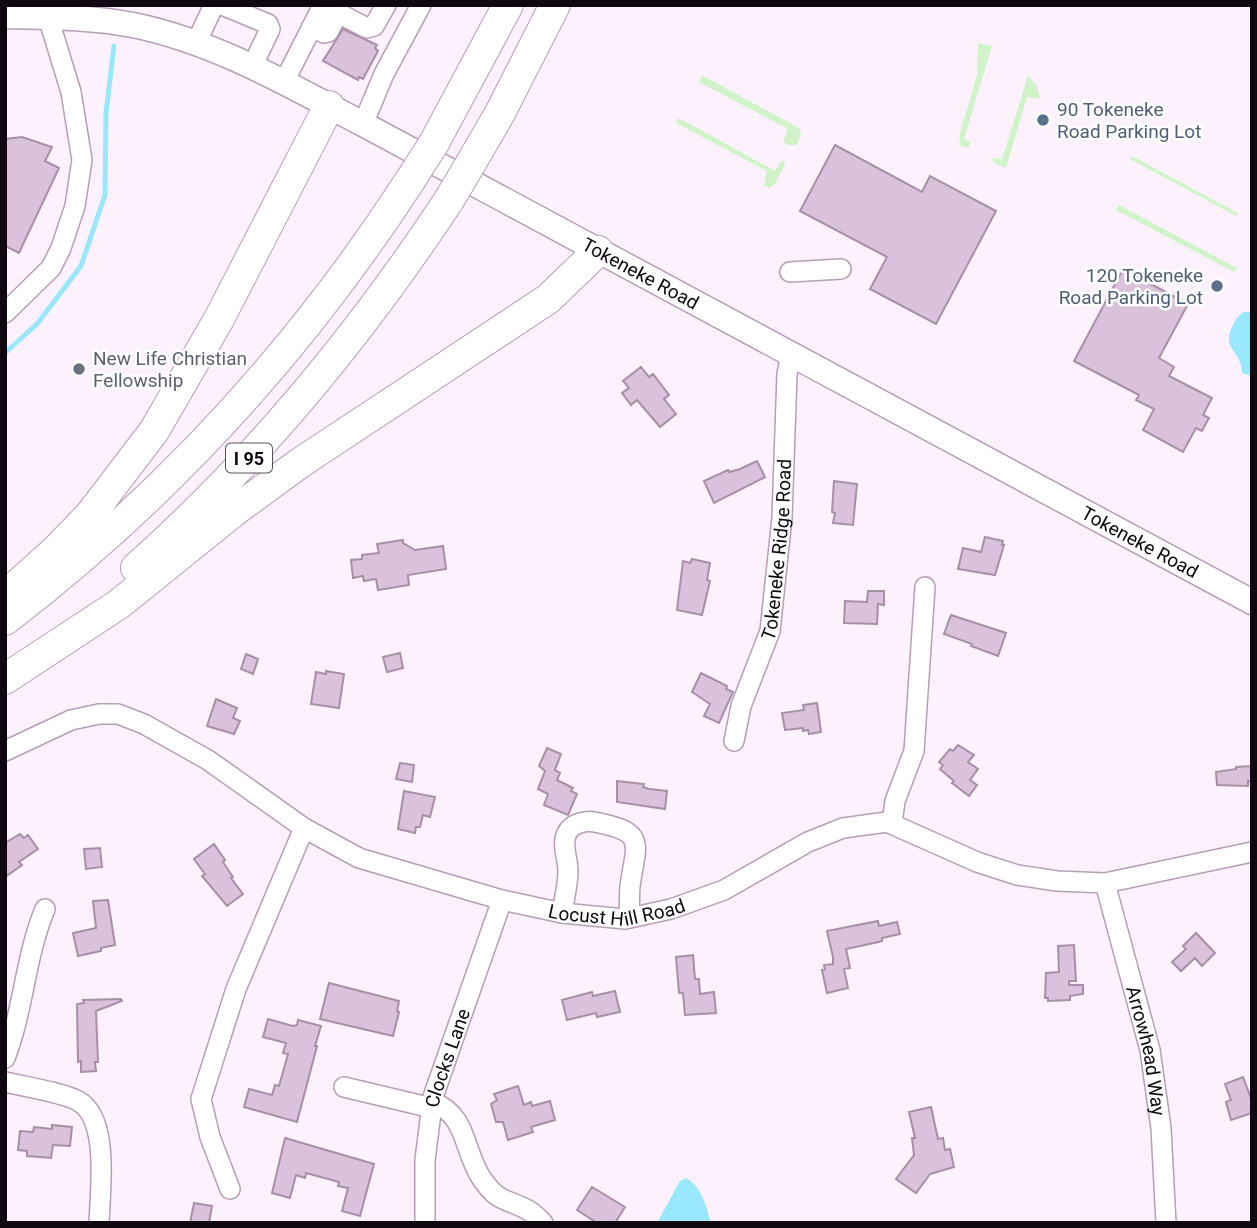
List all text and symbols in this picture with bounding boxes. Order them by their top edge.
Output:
place label: 90 Tokeneke Road Parking Lot [1057,98,1201,143]
marker: 90 Tokeneke Road Parking Lot [1035,112,1051,128]
street label: Tokeneke Road [578,233,703,314]
place label: 120 Tokeneke Road Parking Lot [1059,264,1203,309]
marker: 120 Tokeneke Road Parking Lot [1209,278,1225,294]
place label: New Life Christian Fellowship [93,347,247,392]
marker: New Life Christian Fellowship [71,361,87,377]
road number: I 95 [226,444,272,472]
street label: Tokeneke Ridge Road [756,458,796,644]
street label: Tokeneke Road [1078,501,1202,583]
street label: Locust Hill Road [546,893,688,930]
street label: Arrowhead Way [1122,983,1171,1117]
street label: Clocks Lane [420,1005,475,1108]

